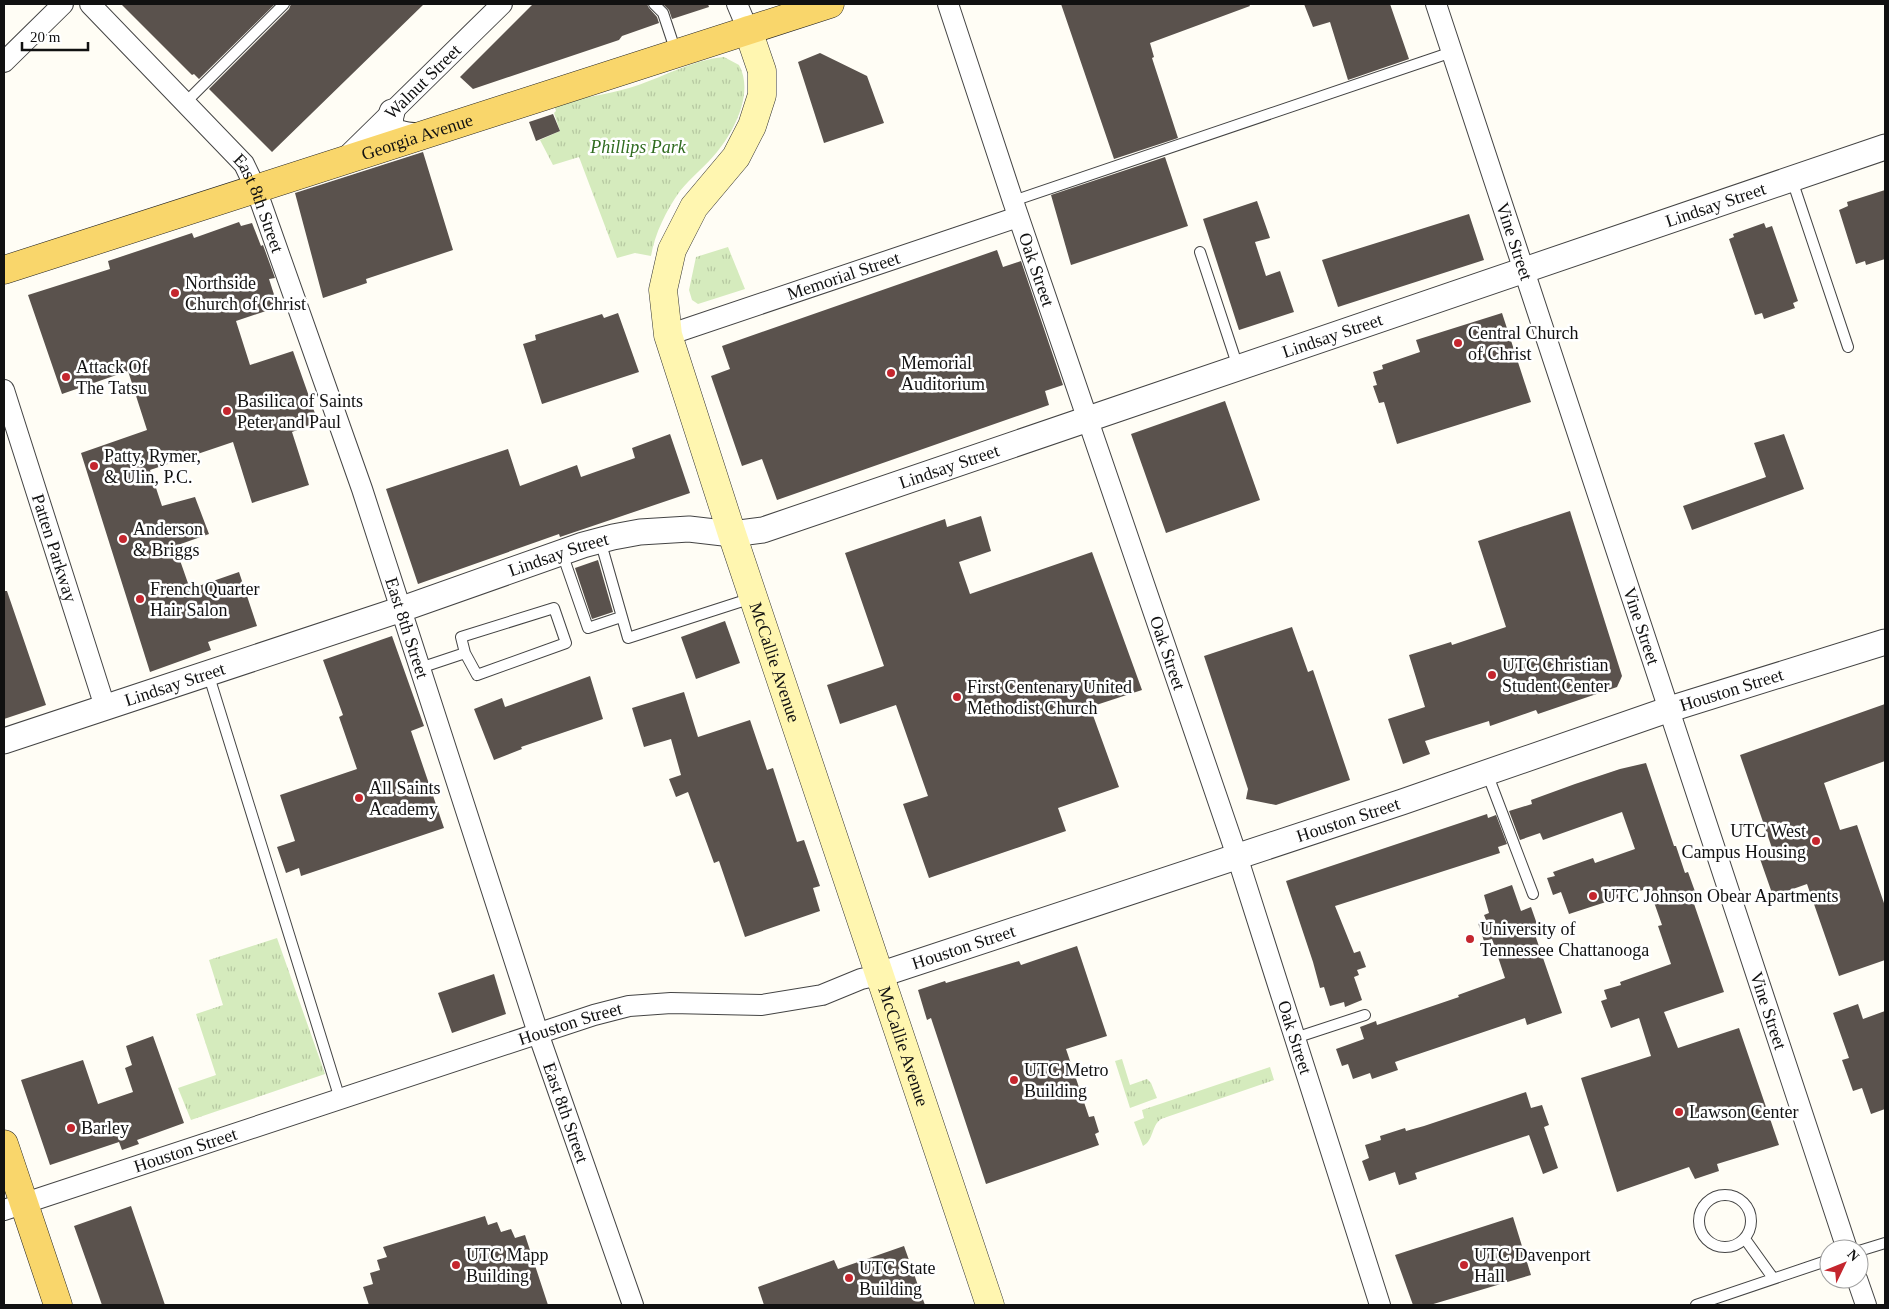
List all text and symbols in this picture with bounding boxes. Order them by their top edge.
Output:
scale bar [22,20,89,52]
text: 20 m [30,29,61,45]
street label: Walnut Street [381,40,465,123]
street label: Georgia Avenue [359,110,475,164]
park label: Phillips Park [589,137,687,157]
street label: East 8th Street [229,149,288,255]
street label: Lindsay Street [1663,178,1768,231]
street label: Vine Street [1492,200,1536,283]
street label: Oak Street [1015,230,1058,309]
street label: Memorial Street [784,248,902,304]
place label: Northside Church of Christ [185,273,306,314]
marker: Northside Church of Christ [169,287,181,299]
street label: Lindsay Street [1280,309,1385,362]
place label: Central Church of Christ [1468,323,1578,364]
marker: Central Church of Christ [1452,337,1464,349]
place label: Memorial Auditorium [901,353,985,394]
place label: Attack Of The Tatsu [76,357,147,398]
marker: Memorial Auditorium [885,367,897,379]
marker: Attack Of The Tatsu [60,371,72,383]
place label: Basilica of Saints Peter and Paul [237,391,363,432]
marker: Basilica of Saints Peter and Paul [221,405,233,417]
street label: Lindsay Street [896,440,1002,493]
place label: Patty, Rymer, & Ulin, P.C. [104,446,201,487]
marker: Patty, Rymer, & Ulin, P.C. [88,460,100,472]
street label: Patten Parkway [28,492,81,605]
place label: Anderson & Briggs [133,519,203,560]
street label: Lindsay Street [506,529,611,581]
marker: Anderson & Briggs [117,533,129,545]
street label: East 8th Street [381,575,433,681]
place label: French Quarter Hair Salon [150,579,259,620]
street label: Vine Street [1619,585,1663,667]
marker: French Quarter Hair Salon [134,593,146,605]
street label: McCallie Avenue [746,600,804,725]
street label: Oak Street [1146,613,1189,692]
place label: UTC Christian Student Center [1502,655,1609,696]
street label: Lindsay Street [122,658,228,710]
street label: Houston Street [1677,664,1786,715]
marker: UTC Christian Student Center [1486,669,1498,681]
place label: First Centenary United Methodist Church [967,677,1132,718]
marker: First Centenary United Methodist Church [951,691,963,703]
place label: All Saints Academy [369,778,441,819]
marker: All Saints Academy [353,792,365,804]
street label: Houston Street [1294,793,1402,846]
place label: UTC West Campus Housing [1681,821,1806,862]
marker: UTC West Campus Housing [1810,835,1822,847]
place label: UTC Johnson Obear Apartments [1603,886,1838,906]
marker: UTC Johnson Obear Apartments [1587,890,1599,902]
place label: University of Tennessee Chattanooga [1480,919,1649,960]
street label: Houston Street [909,921,1018,973]
marker: University of Tennessee Chattanooga [1464,933,1476,945]
street label: Vine Street [1746,969,1790,1052]
street label: McCallie Avenue [874,984,933,1109]
street label: Houston Street [516,998,624,1049]
street label: Oak Street [1274,998,1316,1077]
street label: East 8th Street [539,1060,593,1165]
place label: UTC Metro Building [1024,1060,1109,1101]
marker: UTC Metro Building [1008,1074,1020,1086]
place label: Lawson Center [1689,1102,1798,1122]
marker: Lawson Center [1673,1106,1685,1118]
place label: Barley [81,1118,129,1138]
marker: Barley [65,1122,77,1134]
street label: Houston Street [131,1124,240,1176]
north arrow [1819,1239,1869,1289]
place label: UTC Mapp Building [466,1245,549,1286]
place label: UTC Davenport Hall [1474,1245,1590,1286]
text: N [1844,1247,1862,1264]
place label: UTC State Building [859,1258,936,1299]
marker: UTC Mapp Building [450,1259,462,1271]
marker: UTC Davenport Hall [1458,1259,1470,1271]
marker: UTC State Building [843,1272,855,1284]

